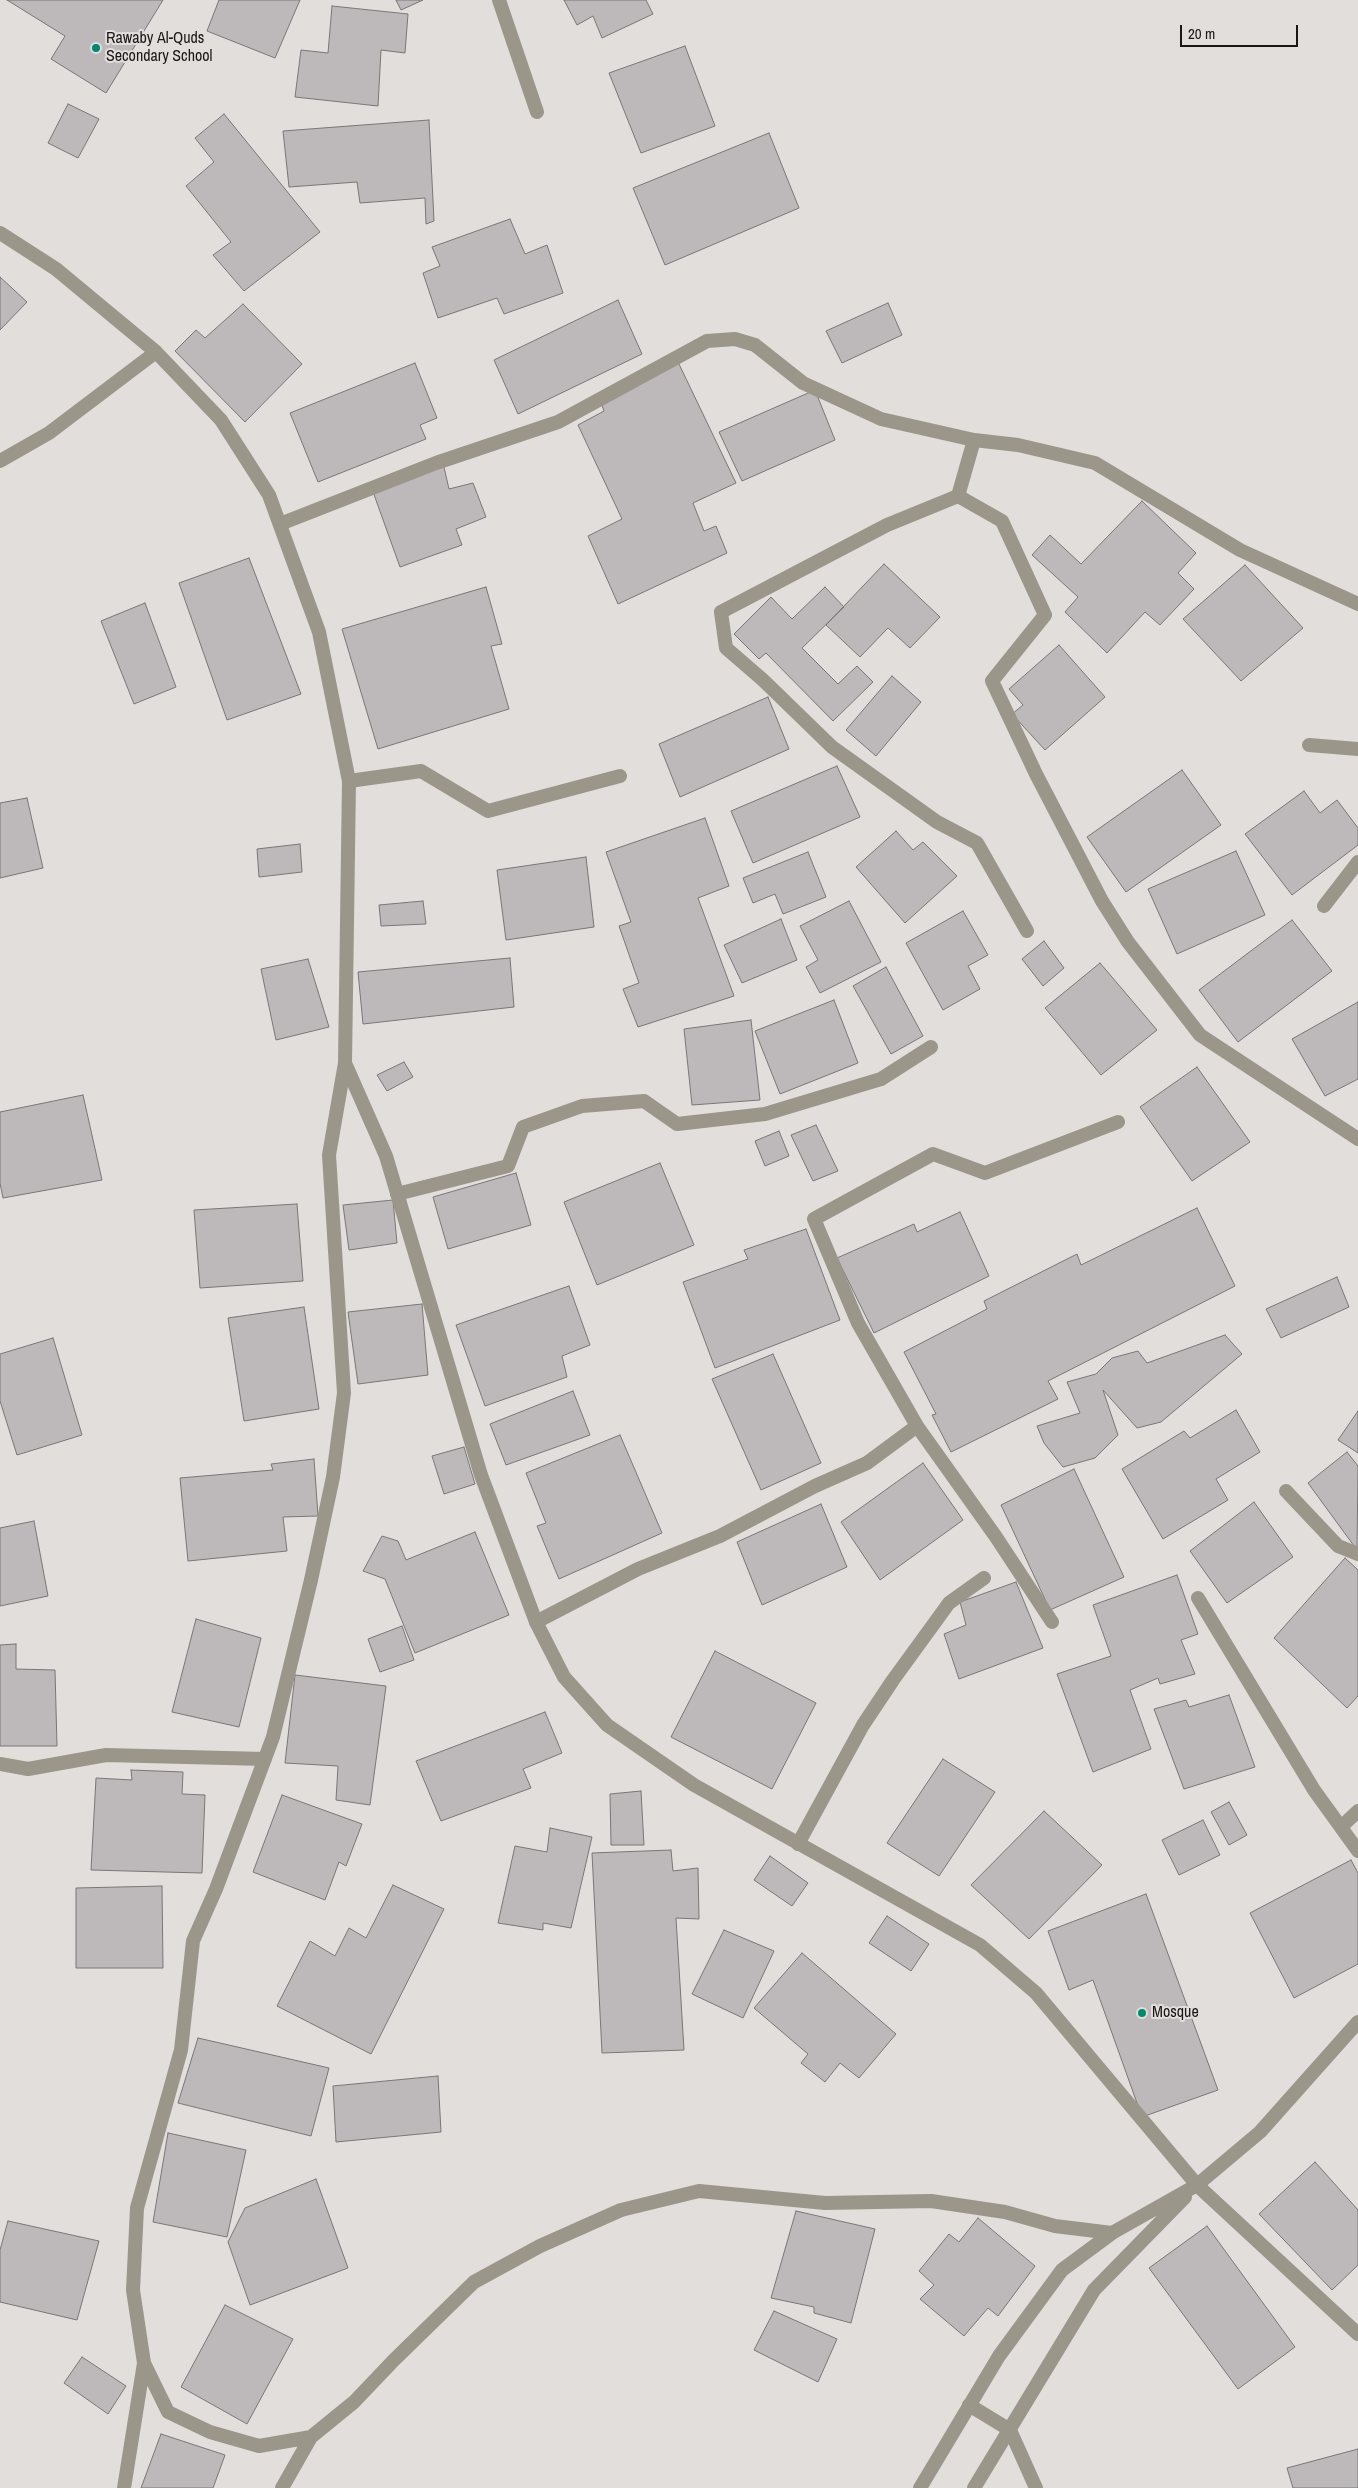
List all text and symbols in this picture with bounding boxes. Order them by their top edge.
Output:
scale bar [1183,15,1300,47]
text: 20 m [1188,23,1215,44]
place label: Rawaby Al-Quds Secondary School [106,29,212,67]
marker: Rawaby Al-Quds Secondary School [90,42,102,54]
place label: Mosque [1152,2003,1199,2023]
marker: Mosque [1136,2007,1148,2019]

